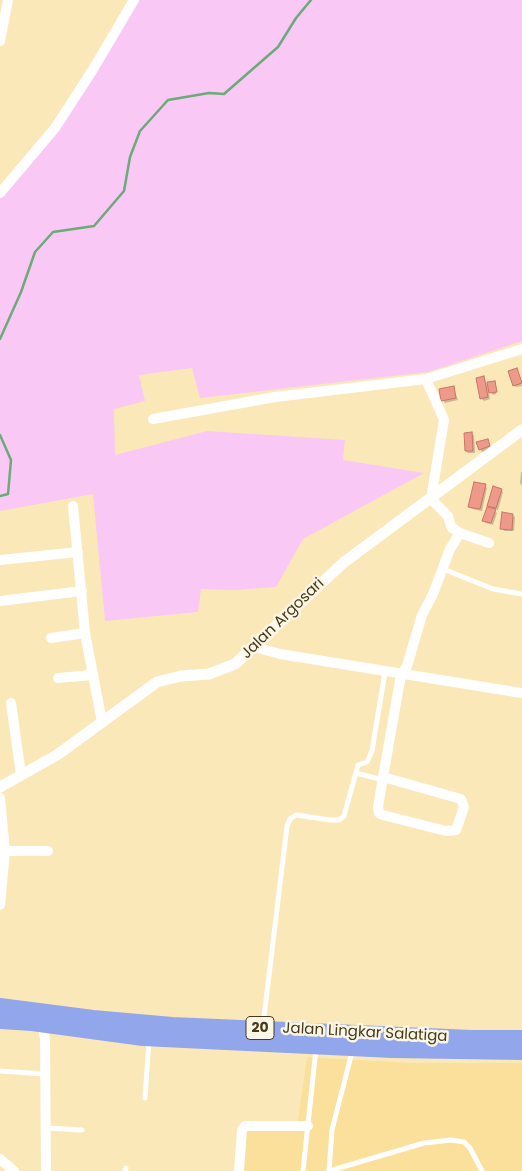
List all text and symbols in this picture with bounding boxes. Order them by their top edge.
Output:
street label: Jalan Argosari [238,575,328,663]
road number: 20 [246,1016,274,1040]
street label: Jalan Lingkar Salatiga [282,1020,448,1046]

